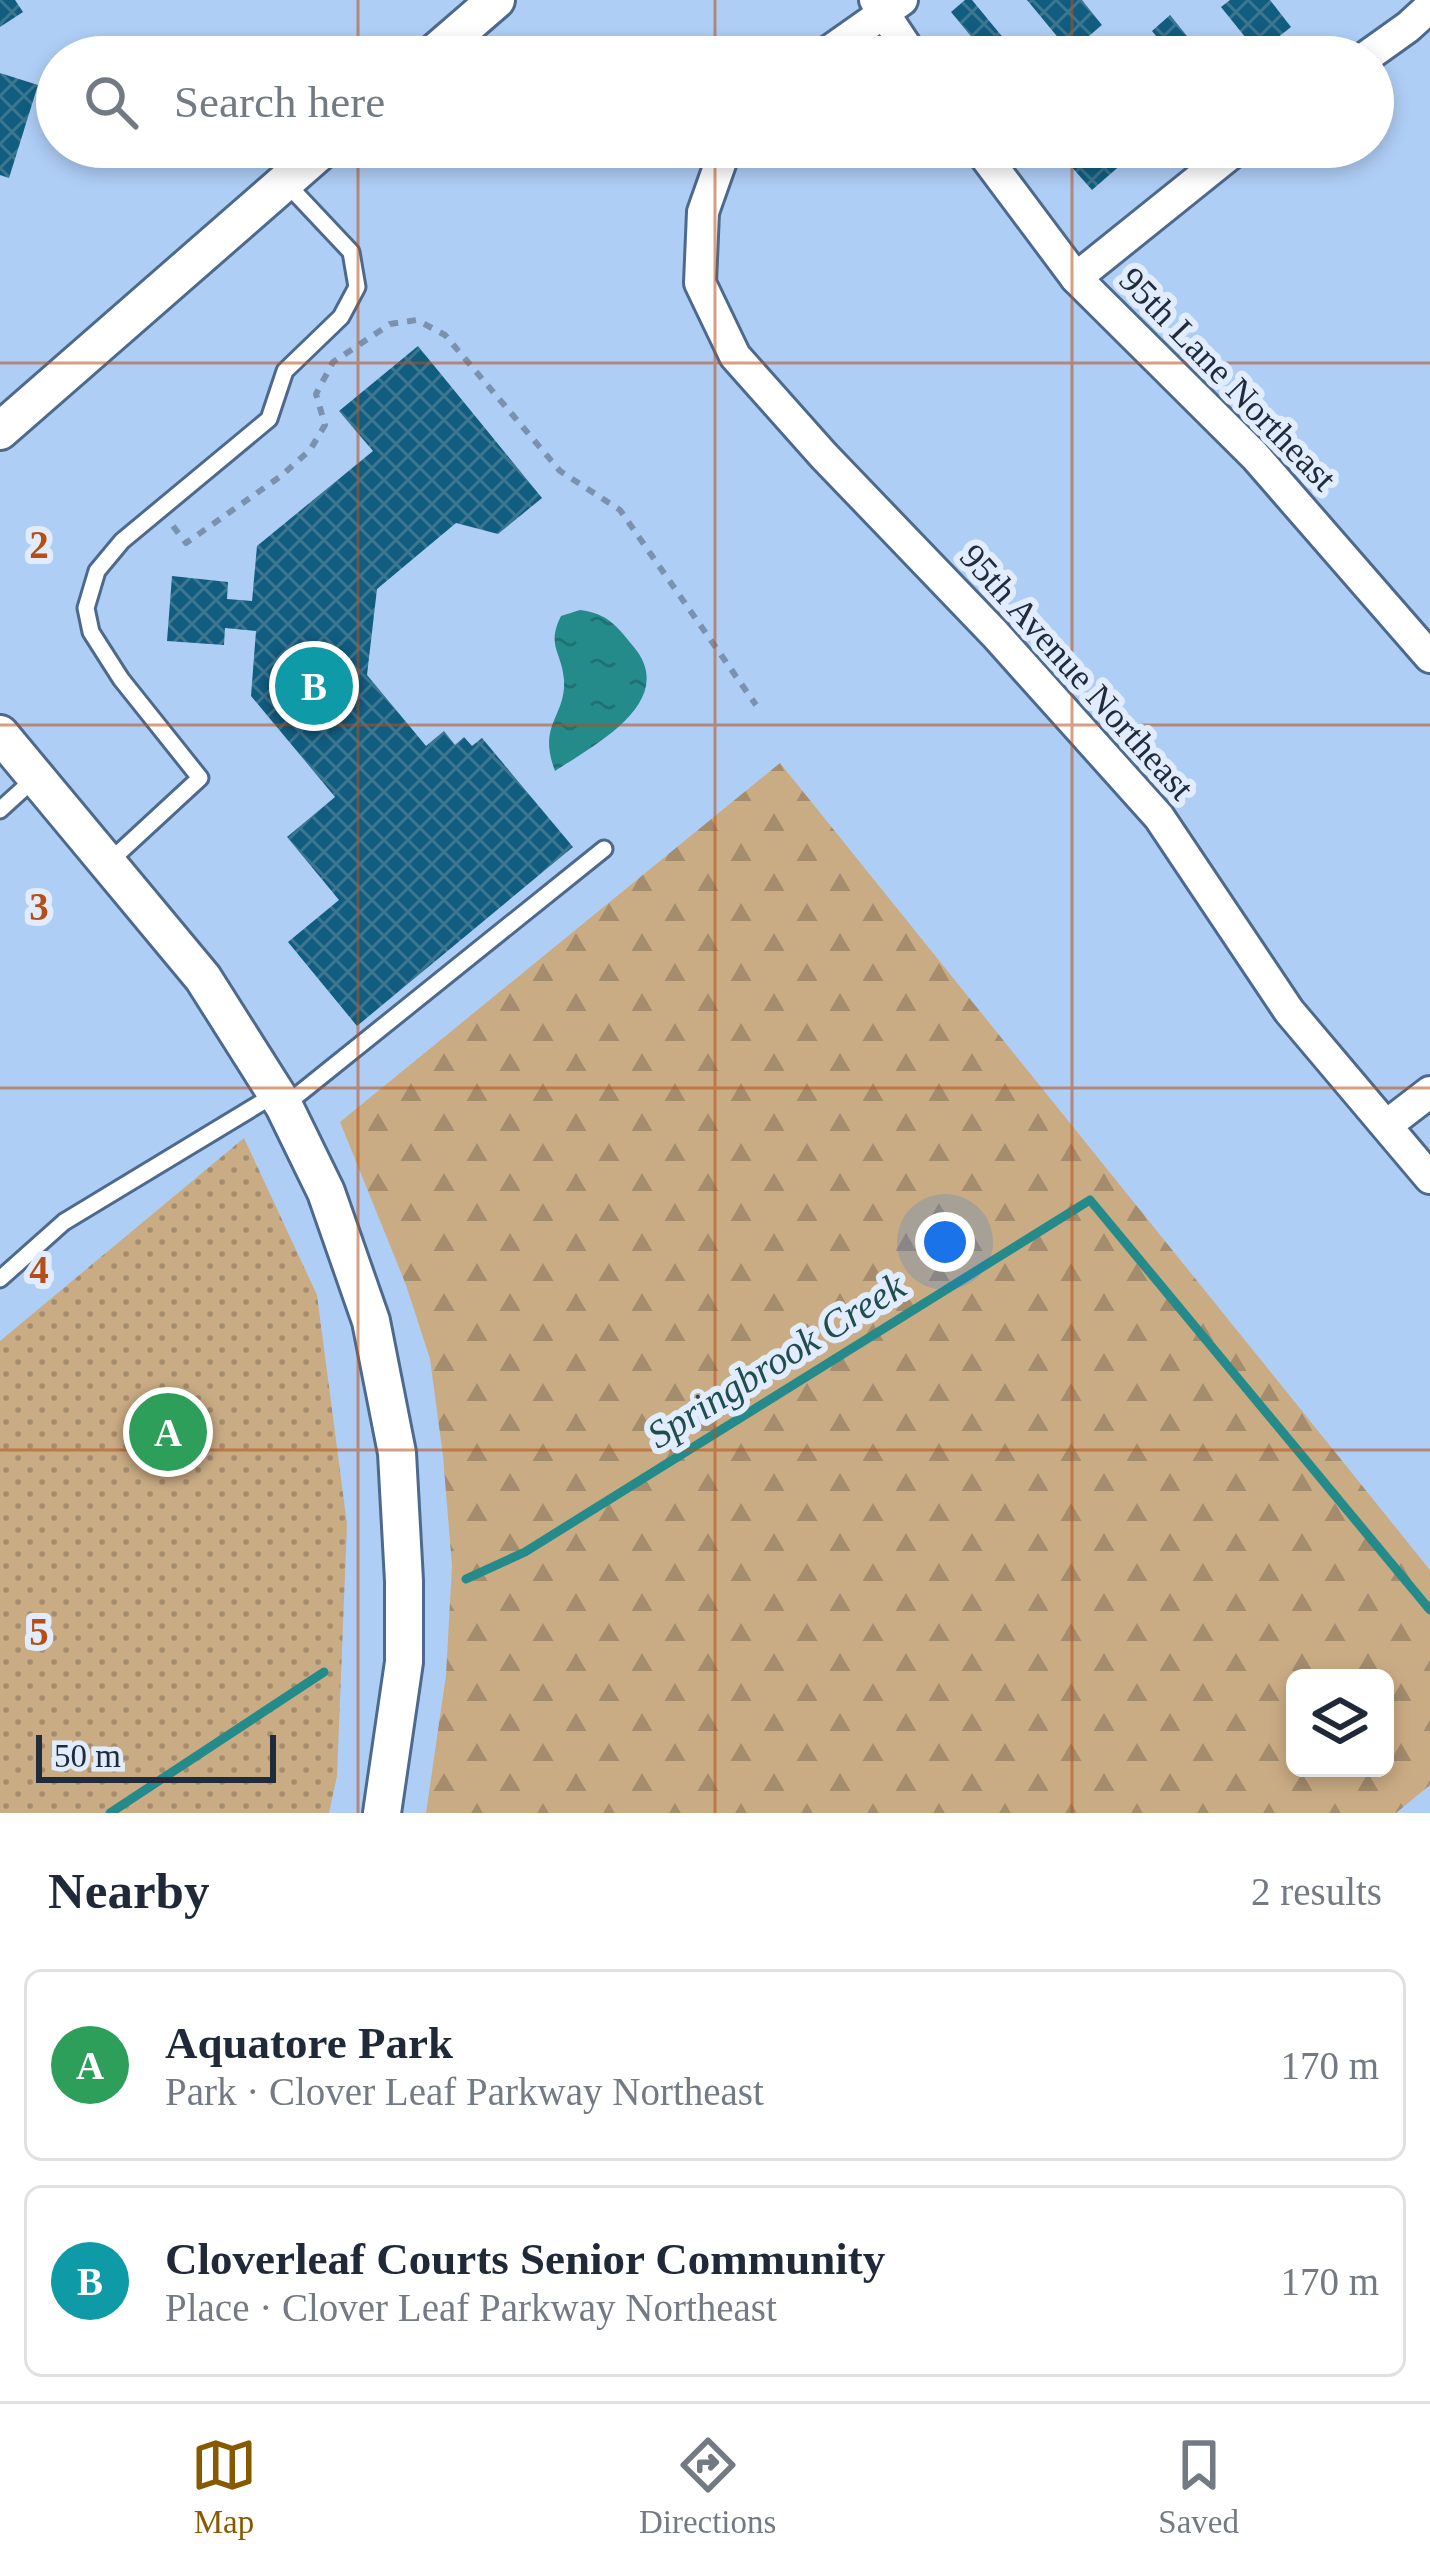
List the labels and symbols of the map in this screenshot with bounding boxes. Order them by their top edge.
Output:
street label: 95th Lane Northeast [1112,259,1344,499]
text: 2 [29,523,49,566]
street label: 95th Avenue Northeast [952,536,1202,808]
pin: B [275,641,353,731]
text: 3 [29,885,49,928]
your location [915,1212,975,1272]
text: 4 [29,1248,49,1291]
water label: Springbrook Creek [640,1263,914,1457]
pin: A [129,1387,207,1477]
text: 5 [29,1610,49,1653]
scale bar [36,1729,276,1782]

